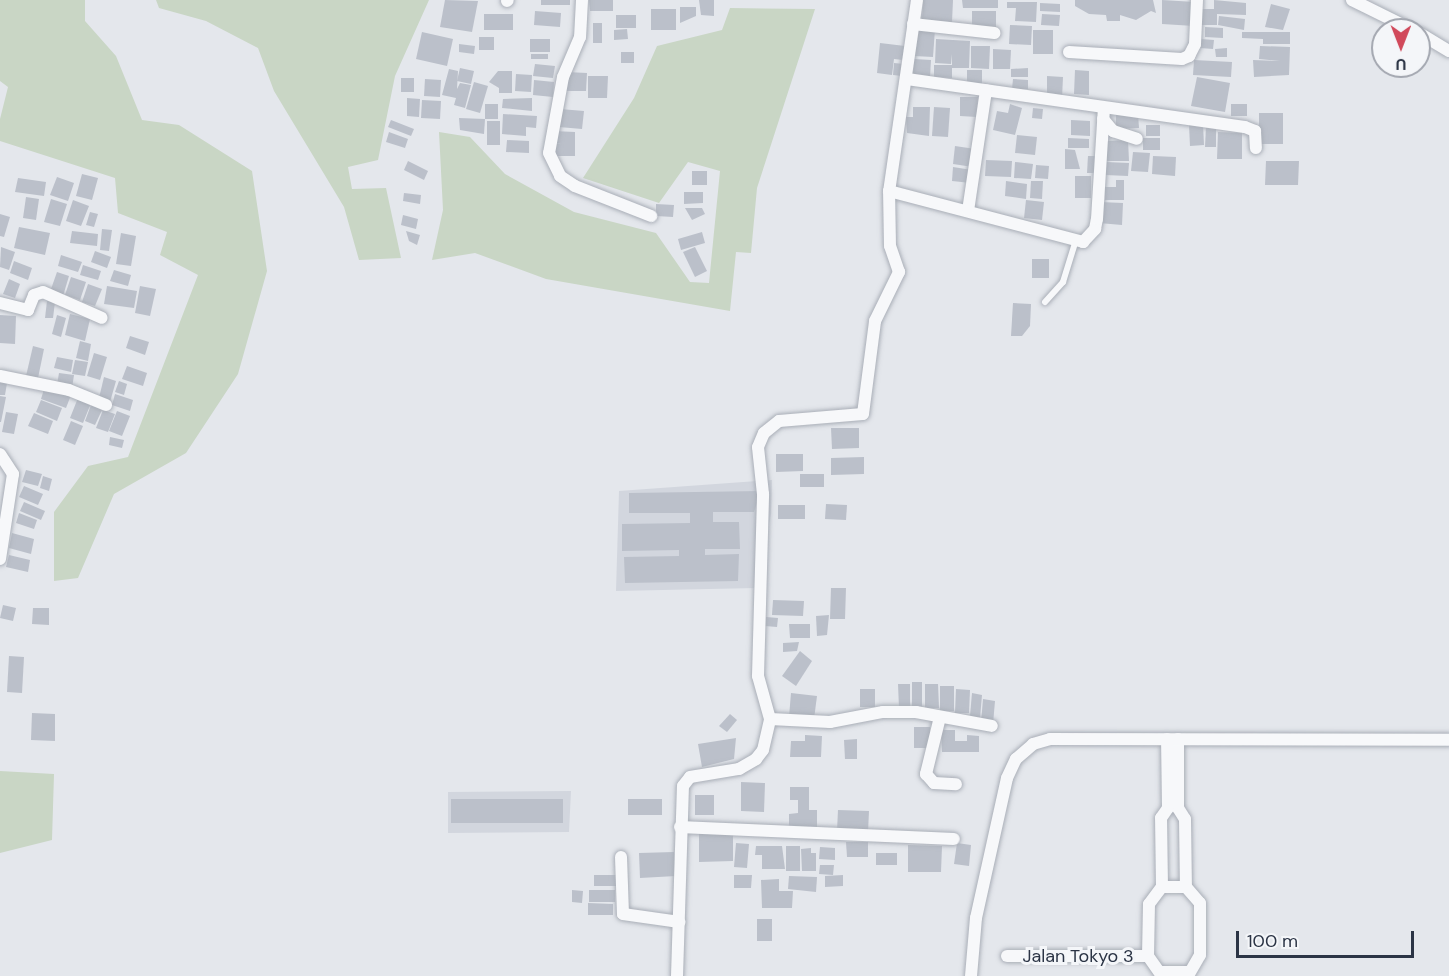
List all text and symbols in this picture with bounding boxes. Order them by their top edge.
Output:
north arrow [1371,18,1431,78]
text: U [1396,54,1406,75]
scale bar [1239,919,1418,957]
text: 100 m [1247,929,1298,953]
street label: Jalan Tokyo 3 [1022,945,1134,967]

